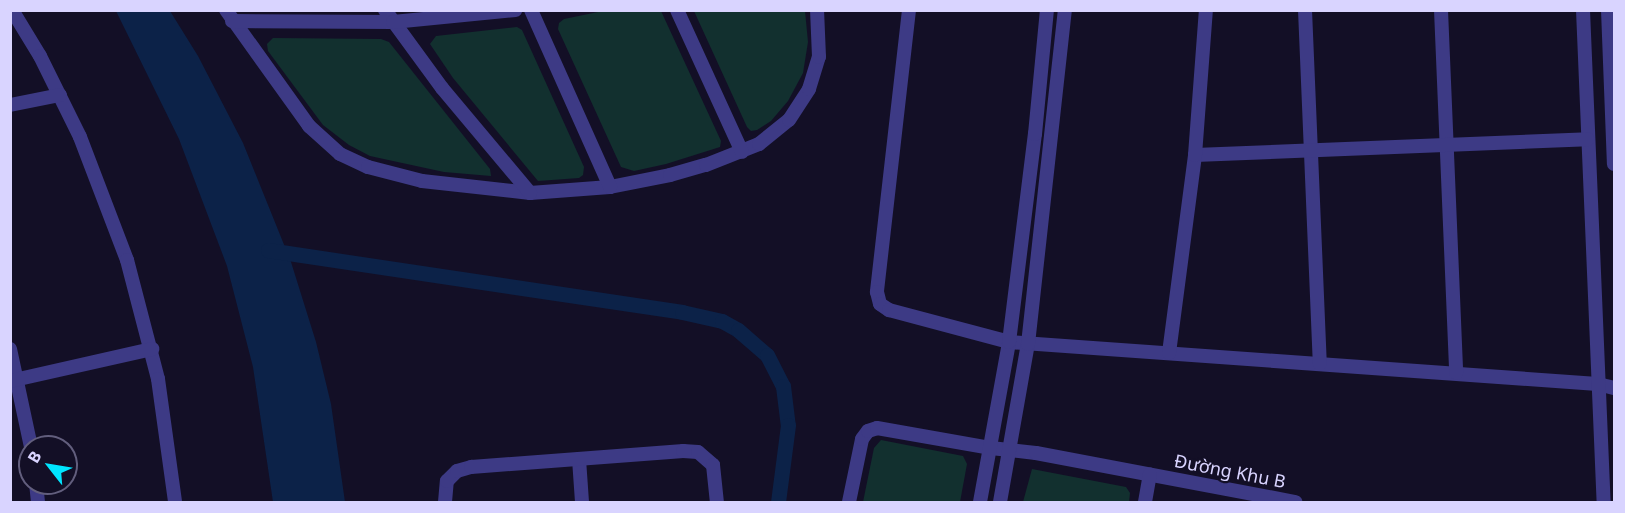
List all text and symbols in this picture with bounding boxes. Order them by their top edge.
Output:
north arrow [18,435,78,495]
text: B [22,447,46,467]
street label: Đường Khu B [1172,450,1288,492]

